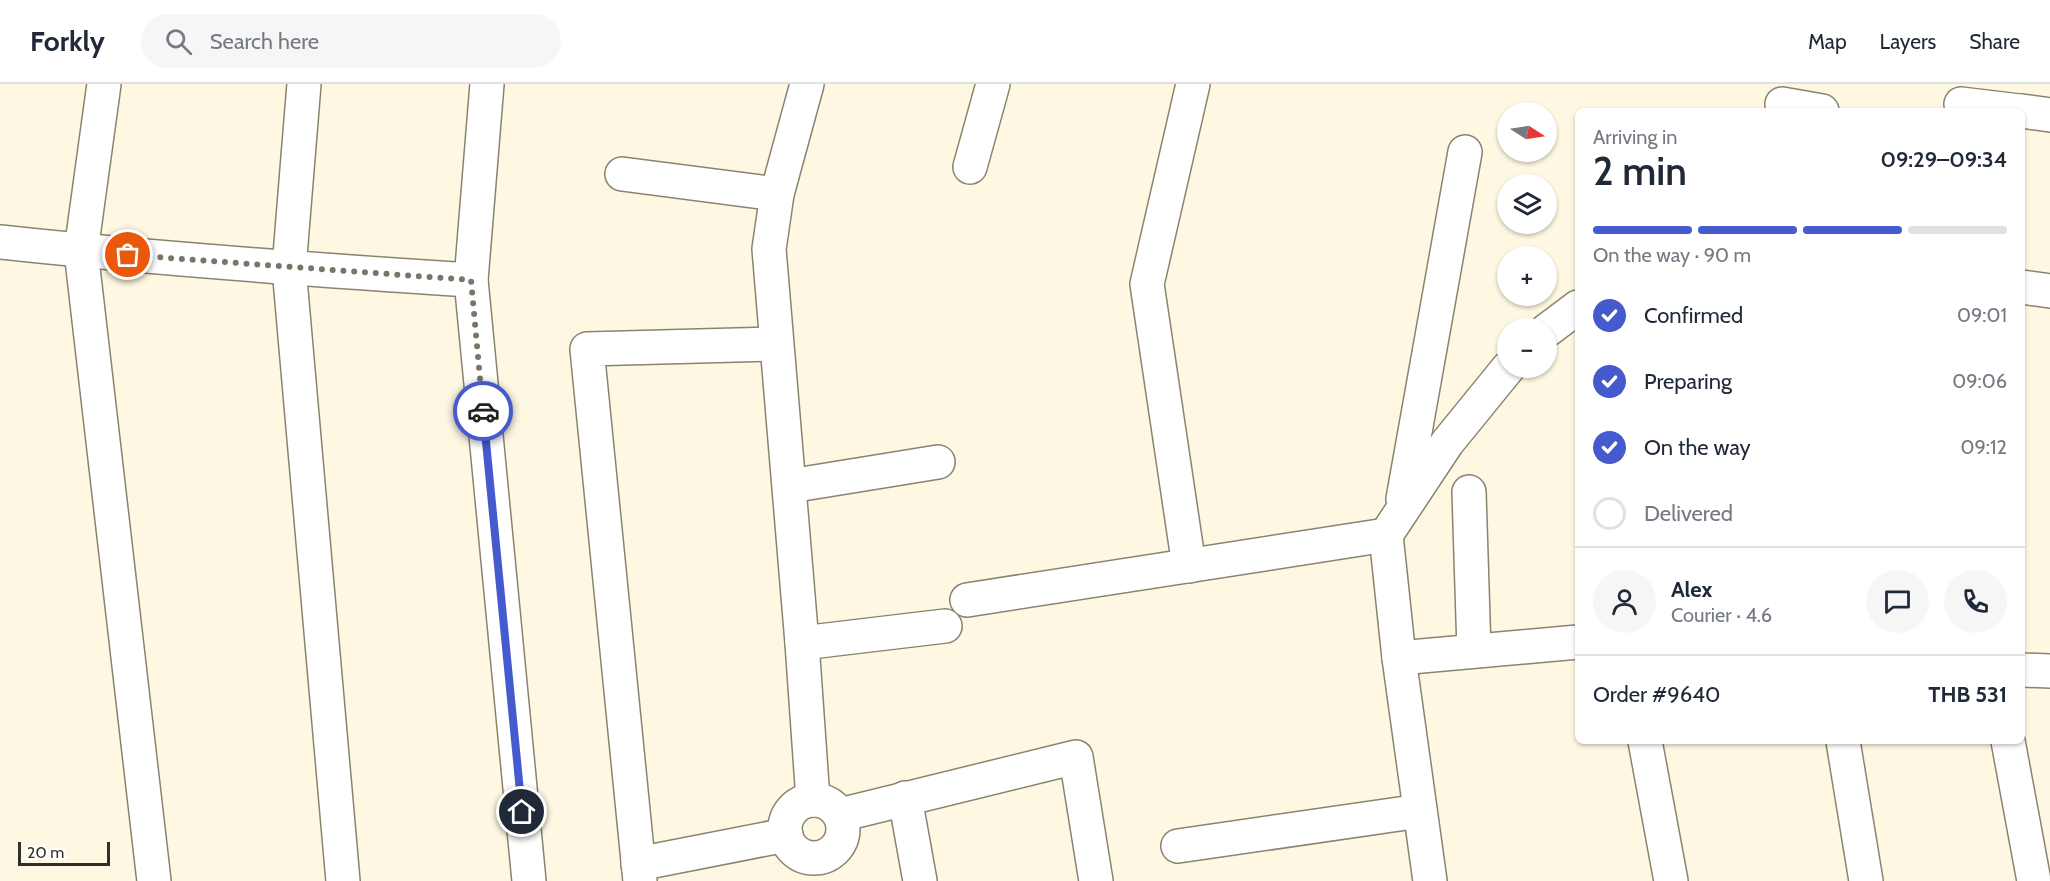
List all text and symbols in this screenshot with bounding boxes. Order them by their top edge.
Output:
search box [141,14,561,68]
text: Forkly [30,24,105,58]
icon: search [162,25,195,58]
text: Search here [210,28,319,55]
text: Map [1808,29,1847,54]
text: Layers [1880,29,1936,54]
text: Share [1969,29,2020,54]
north arrow [1497,102,1557,162]
map controls [1497,102,1557,378]
text: Arriving in [1593,125,1677,149]
text: 09:29–09:34 [1880,146,2007,173]
text: 2 min [1593,147,1687,195]
button: layers [1497,174,1557,234]
pin [102,229,153,280]
icon: bag [111,238,144,271]
text: On the way · 90 m [1593,243,1751,267]
button: + [1497,246,1557,306]
icon: check [1593,299,1626,332]
text: Confirmed [1644,302,1743,329]
text: 09:01 [1957,303,2007,327]
button: − [1497,318,1557,378]
icon: check [1593,365,1626,398]
text: Preparing [1644,368,1732,395]
text: 09:06 [1952,369,2007,393]
courier [453,381,513,441]
icon: car [467,395,500,428]
icon: check [1593,431,1626,464]
text: On the way [1644,434,1751,461]
text: 09:12 [1961,435,2007,459]
text: Delivered [1644,500,1733,527]
button: person [1593,570,1656,633]
button: chat [1866,570,1929,633]
button: phone [1944,570,2007,633]
text: Alex [1671,576,1712,603]
text: Courier · 4.6 [1671,603,1772,627]
text: Order #9640 [1593,681,1720,708]
text: THB 531 [1928,681,2007,708]
pin [496,786,547,837]
icon: home [505,795,538,828]
scale bar [18,839,110,866]
text: 20 m [27,843,64,862]

